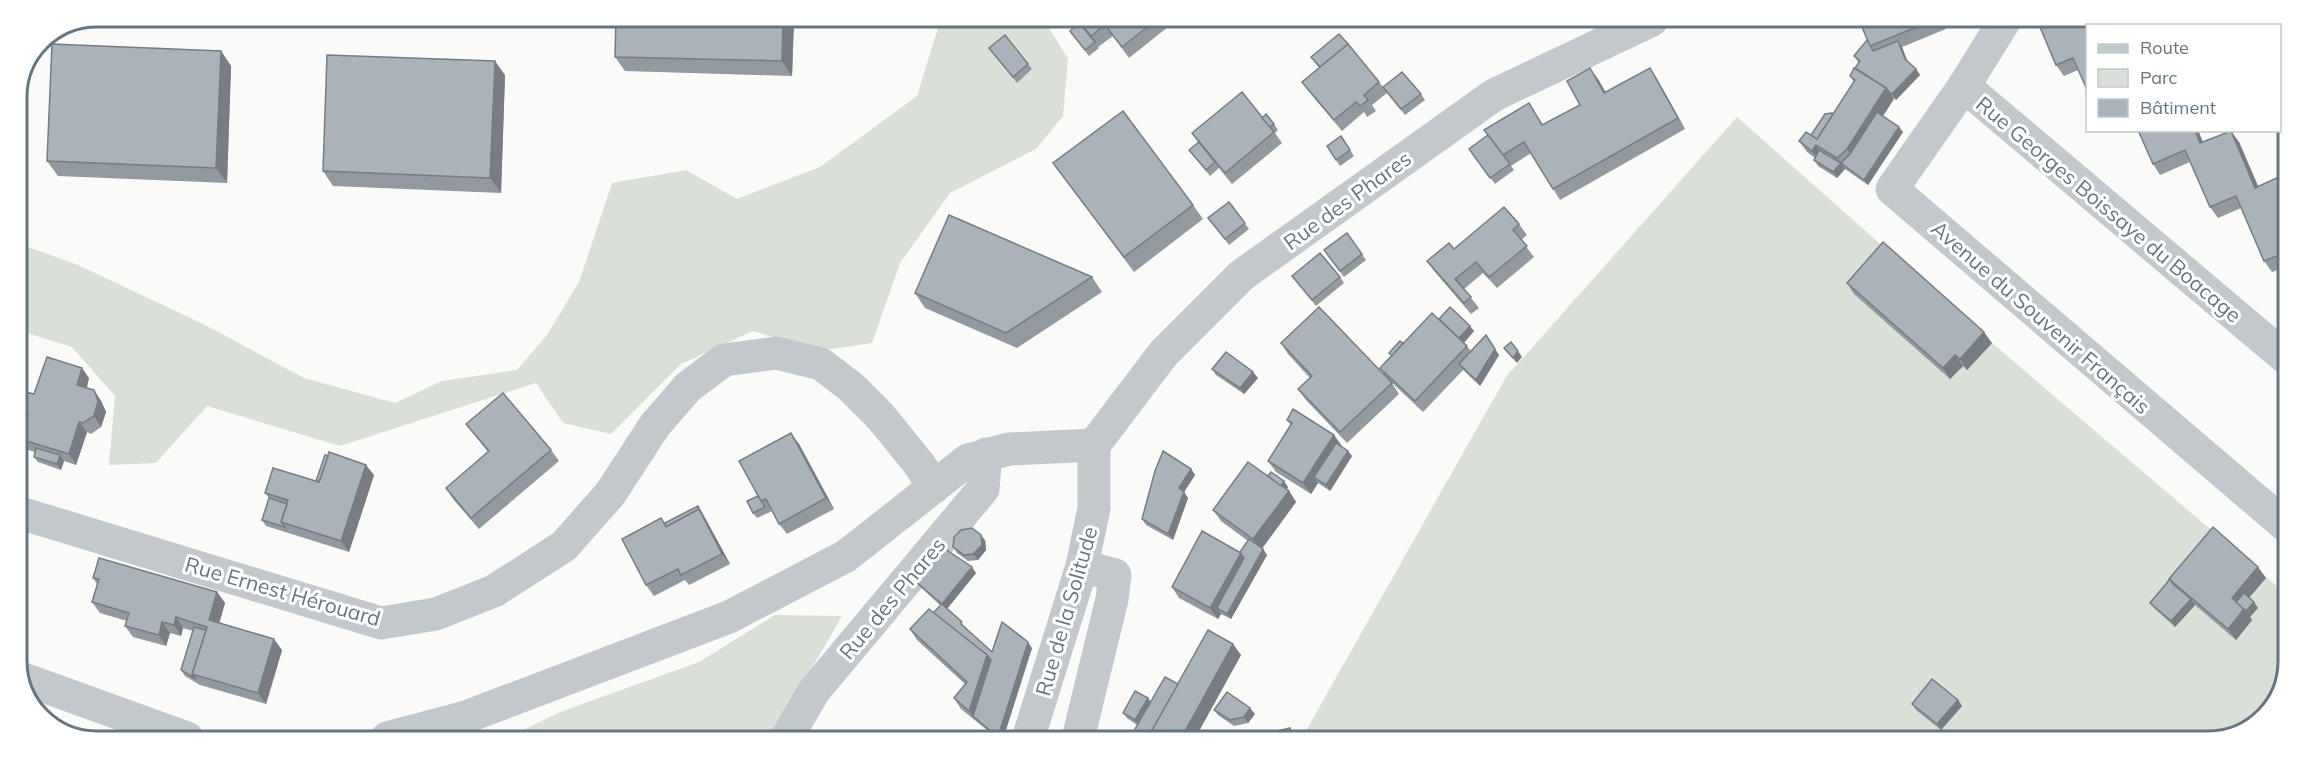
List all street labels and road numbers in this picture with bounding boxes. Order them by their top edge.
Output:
street label: Rue Georges Boissaye du Boacage [1971,90,2247,328]
street label: Rue des Phares [1278,145,1416,255]
street label: Avenue du Souvenir Français [1926,215,2156,419]
street label: Rue de la Solitude [1029,523,1103,699]
street label: Rue des Phares [833,532,951,664]
street label: Rue Ernest Hérouard [182,551,384,631]

